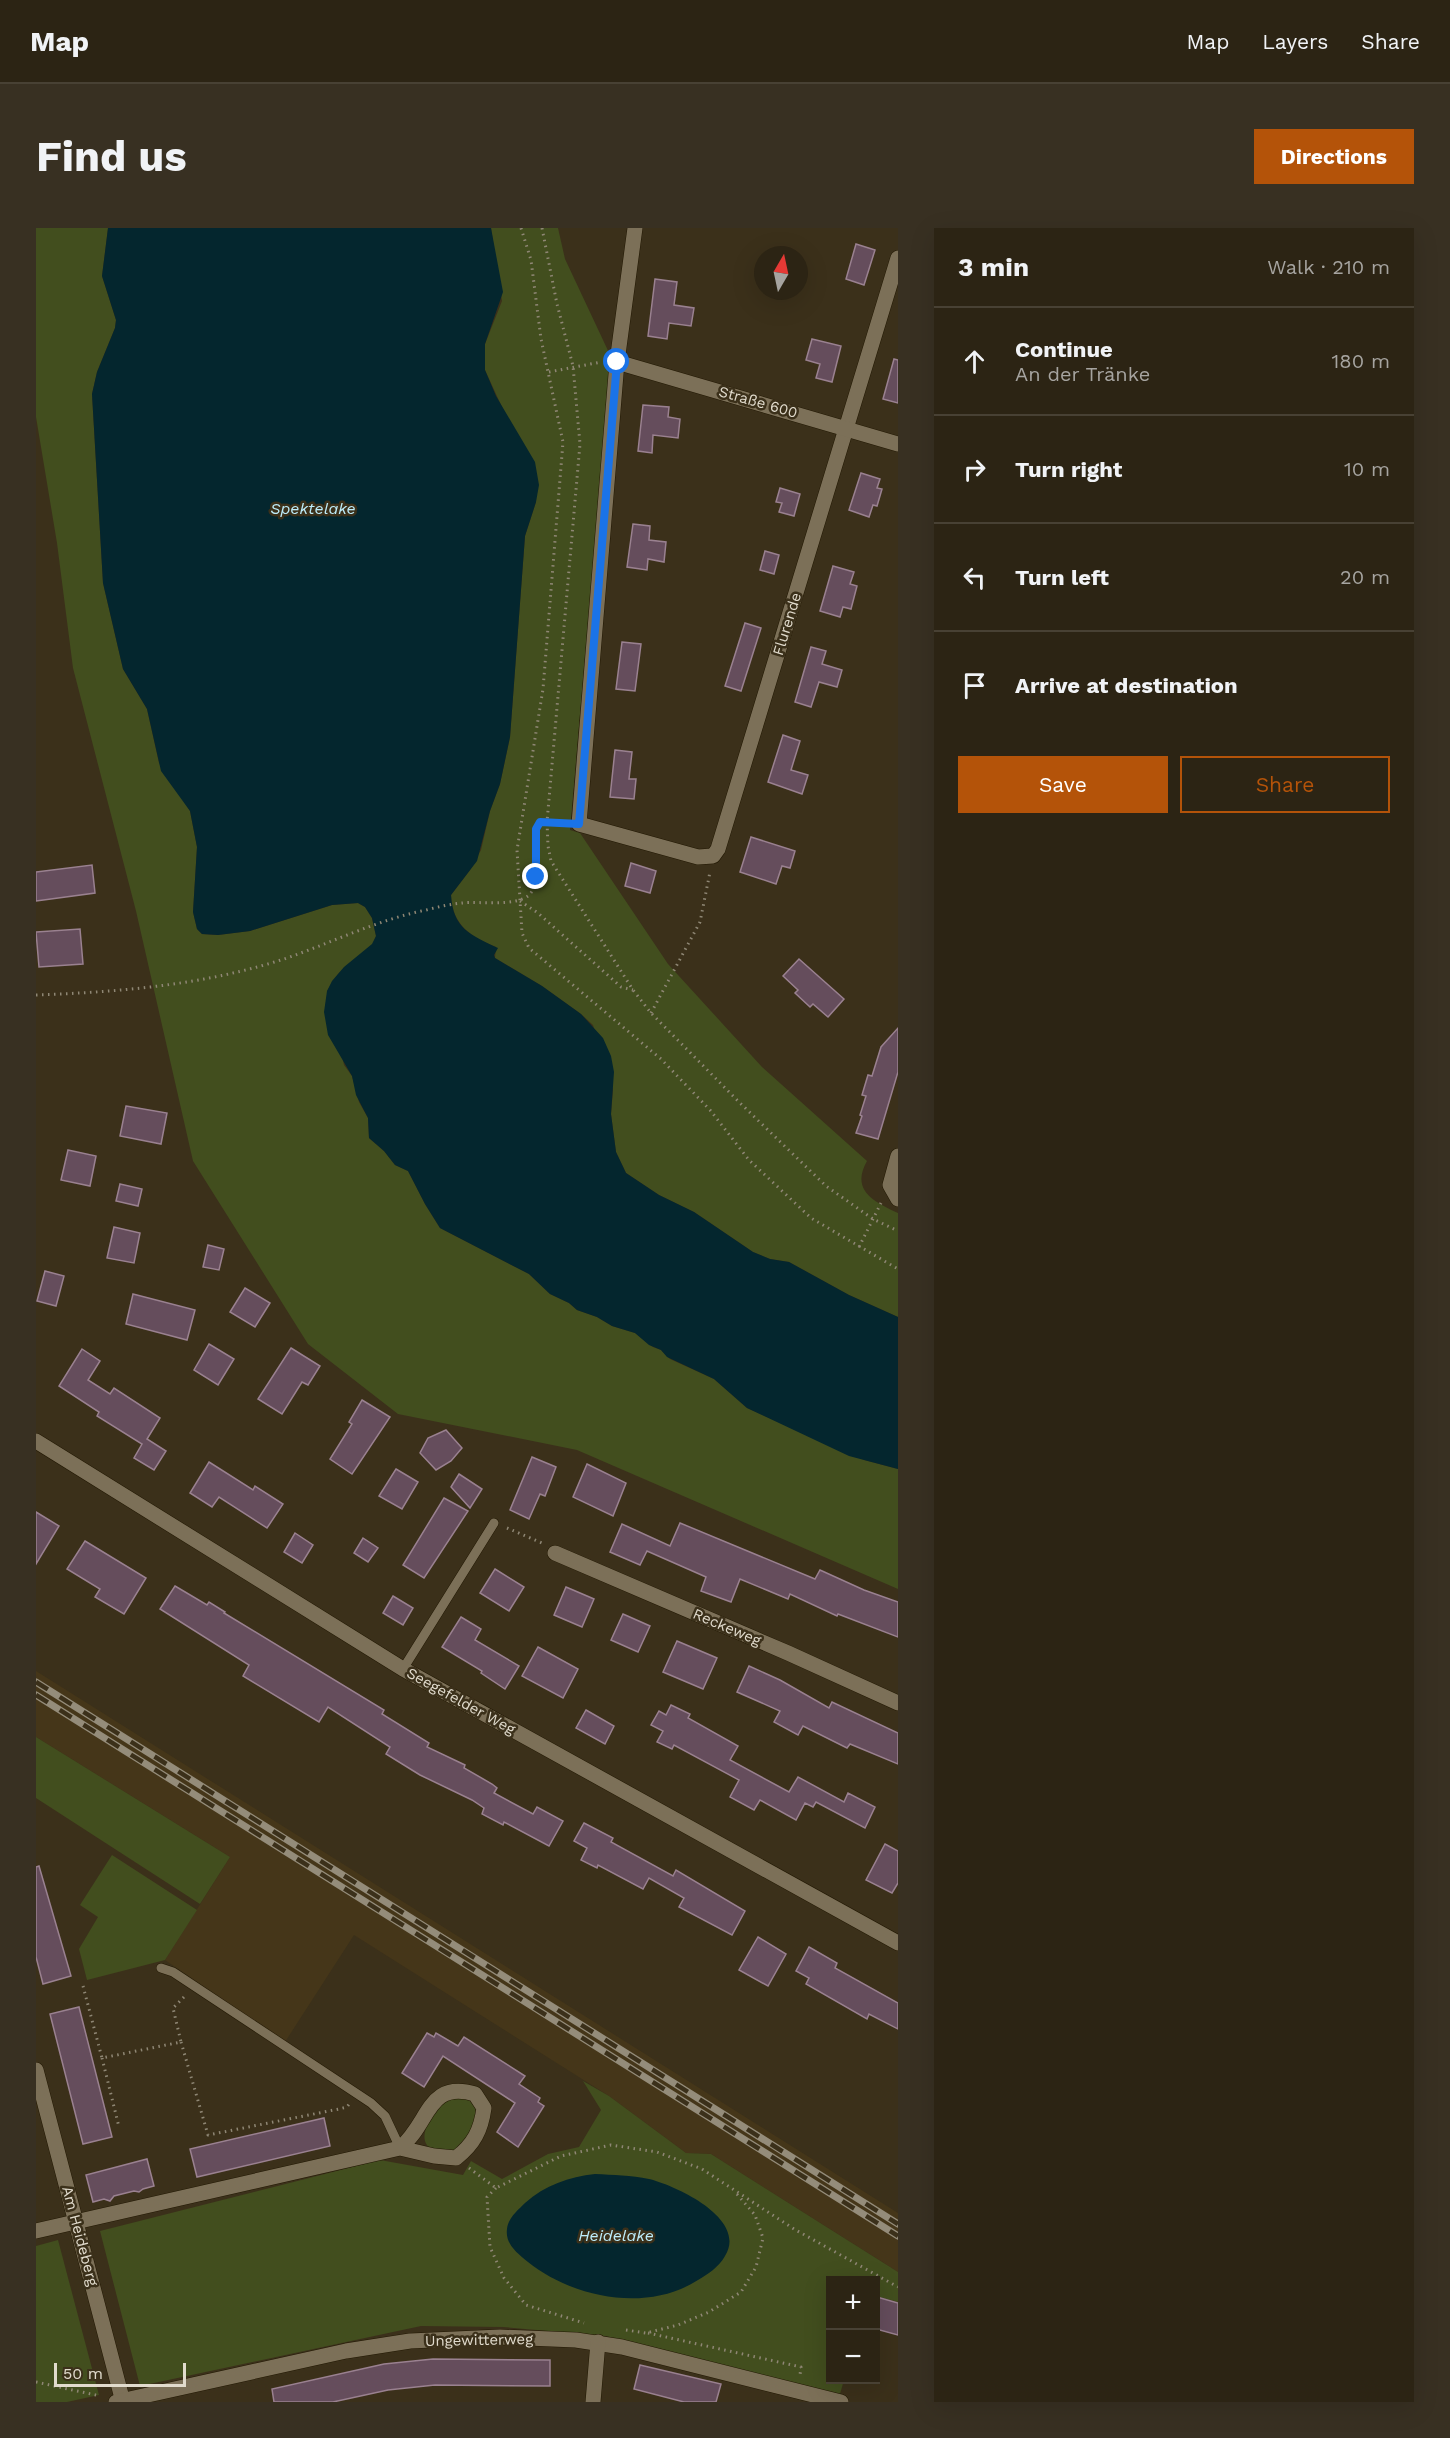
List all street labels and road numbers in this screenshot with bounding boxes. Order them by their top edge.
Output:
street label: Straße 600 [717,382,799,422]
street label: Flurende [769,590,805,658]
street label: Reckeweg [690,1605,764,1649]
street label: Seegefelder Weg [403,1664,519,1738]
street label: Am Heideberg [58,2184,102,2288]
street label: Ungewitterweg [425,2330,533,2350]

